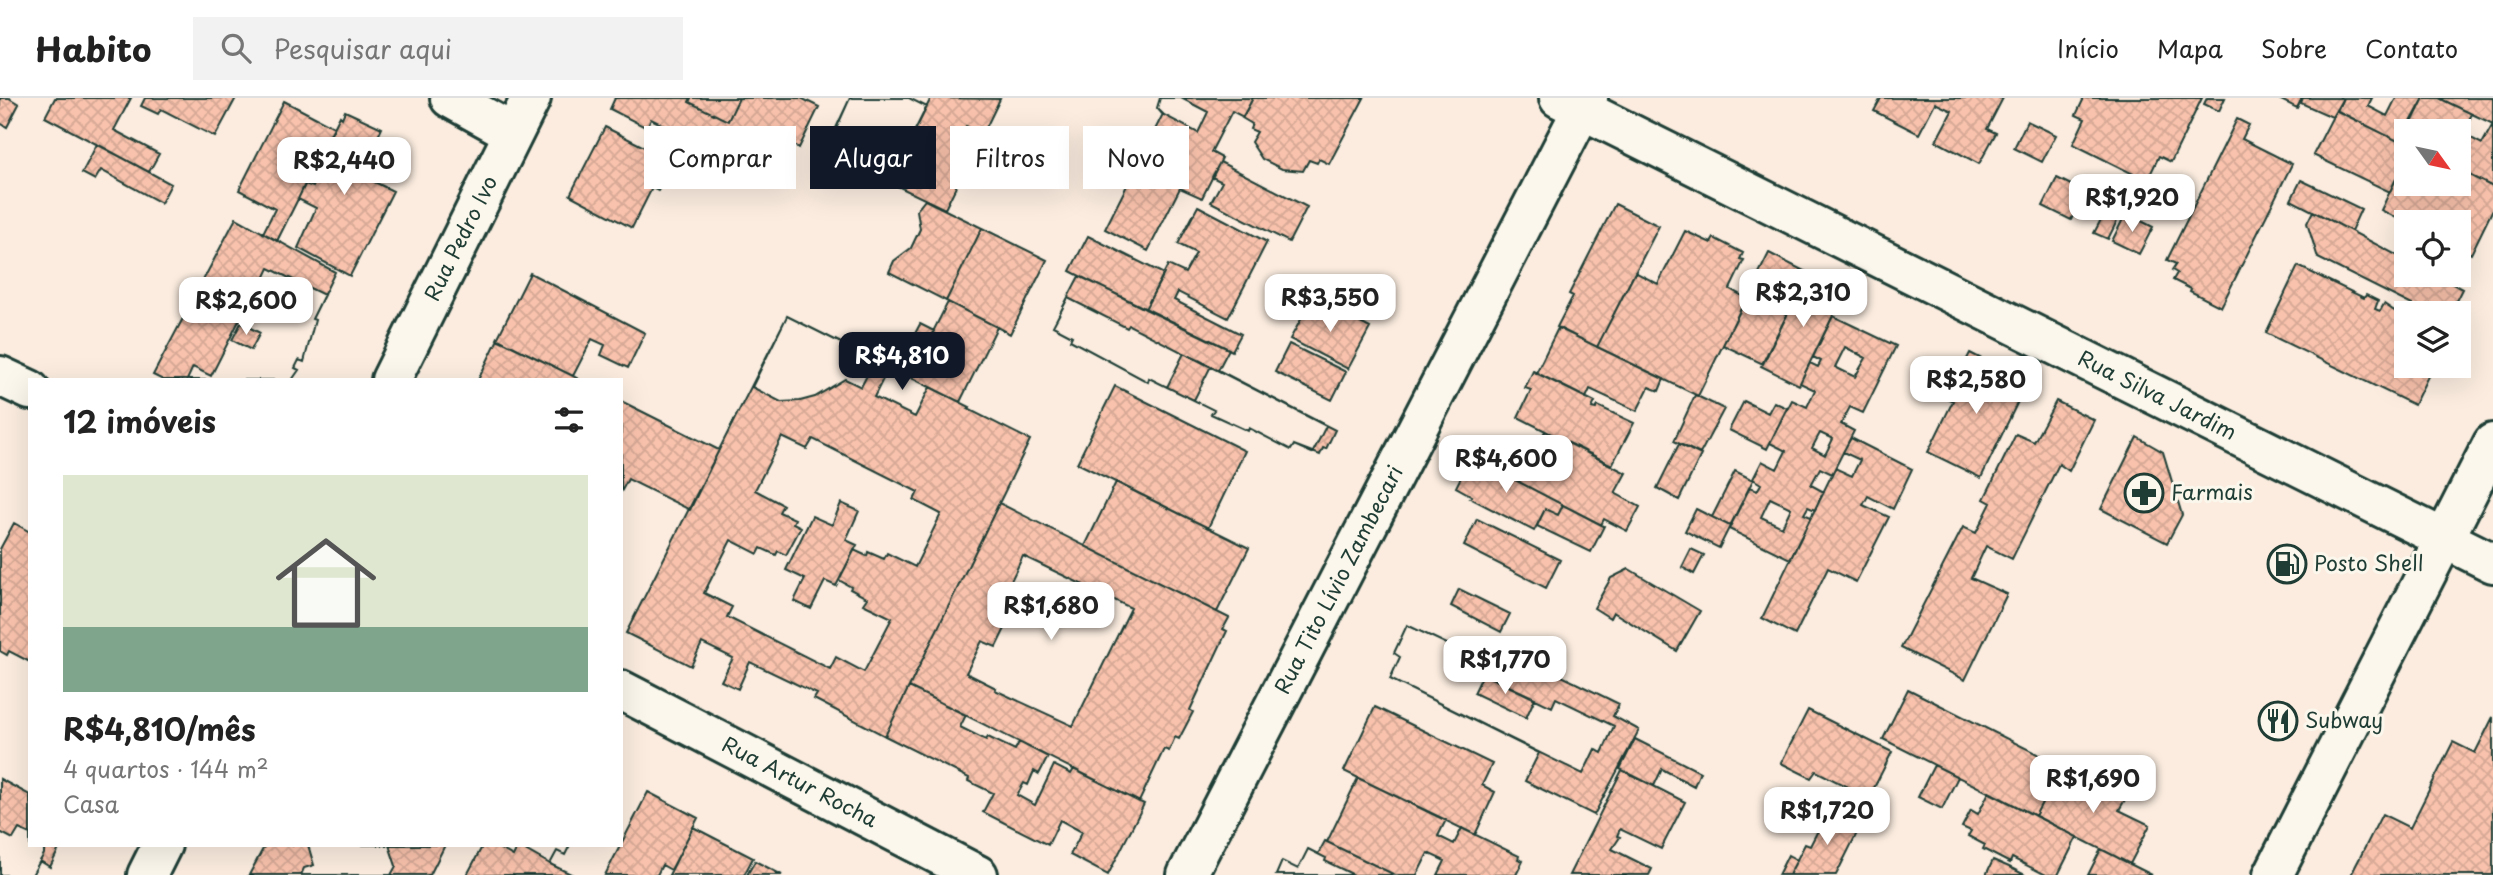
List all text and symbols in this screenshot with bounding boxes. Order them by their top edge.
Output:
search box [193,17,683,80]
text: Habito [35,23,151,73]
icon: search [217,29,255,67]
text: Pesquisar aqui [273,29,452,68]
text: Início [2057,30,2119,66]
text: Mapa [2157,30,2223,66]
text: Sobre [2261,30,2327,66]
text: Contato [2365,30,2458,66]
north arrow [2394,119,2471,196]
map controls [2394,119,2471,378]
chip: Comprar [644,126,796,189]
chip: Alugar [810,126,936,189]
chip: Filtros [950,126,1069,189]
chip: Novo [1083,126,1189,189]
pin: R$2,440 [279,138,409,197]
text: R$2,440 [293,142,395,177]
street label: Rua Pedro Ivo [415,169,504,306]
pin: R$1,920 [2067,174,2197,234]
text: R$1,920 [2085,179,2179,214]
button: locate [2394,210,2471,287]
pin: R$2,310 [1738,270,1868,329]
pin: R$3,550 [1265,274,1395,334]
text: R$2,310 [1755,274,1851,309]
pin: R$2,600 [181,278,311,337]
text: R$3,550 [1281,279,1379,314]
text: R$2,600 [195,282,297,317]
button: layers [2394,301,2471,378]
pin: R$4,810 [837,332,967,392]
text: R$4,810 [855,337,949,372]
street label: Rua Silva Jardim [2073,341,2243,447]
pin: R$2,580 [1911,356,2041,416]
text: R$2,580 [1926,361,2026,396]
text: 12 imóveis [63,398,216,443]
icon: filters [550,401,588,439]
pin: R$4,600 [1441,436,1571,495]
text: R$4,600 [1455,440,1557,475]
street label: Rua Tito Lívio Zambecari [1265,459,1410,699]
pharmacy icon: Farmais [2123,472,2165,514]
place label: Farmais [2171,475,2253,507]
icon: home [263,520,389,646]
fuel station icon: Posto Shell [2266,543,2308,585]
place label: Posto Shell [2314,546,2423,578]
pin: R$1,680 [986,582,1116,642]
text: R$1,680 [1003,587,1099,622]
pin: R$1,770 [1440,636,1570,696]
text: R$1,770 [1459,641,1551,676]
restaurant icon: Subway [2257,700,2299,742]
place label: Subway [2305,703,2383,735]
text: R$4,810/mês [63,706,256,751]
street label: Rua Artur Rocha [717,727,884,834]
text: 4 quartos · 144 m² [63,751,269,786]
pin: R$1,690 [2028,756,2158,815]
text: R$1,690 [2046,760,2140,795]
text: Casa [63,786,119,821]
pin: R$1,720 [1762,788,1892,847]
text: R$1,720 [1780,792,1874,827]

